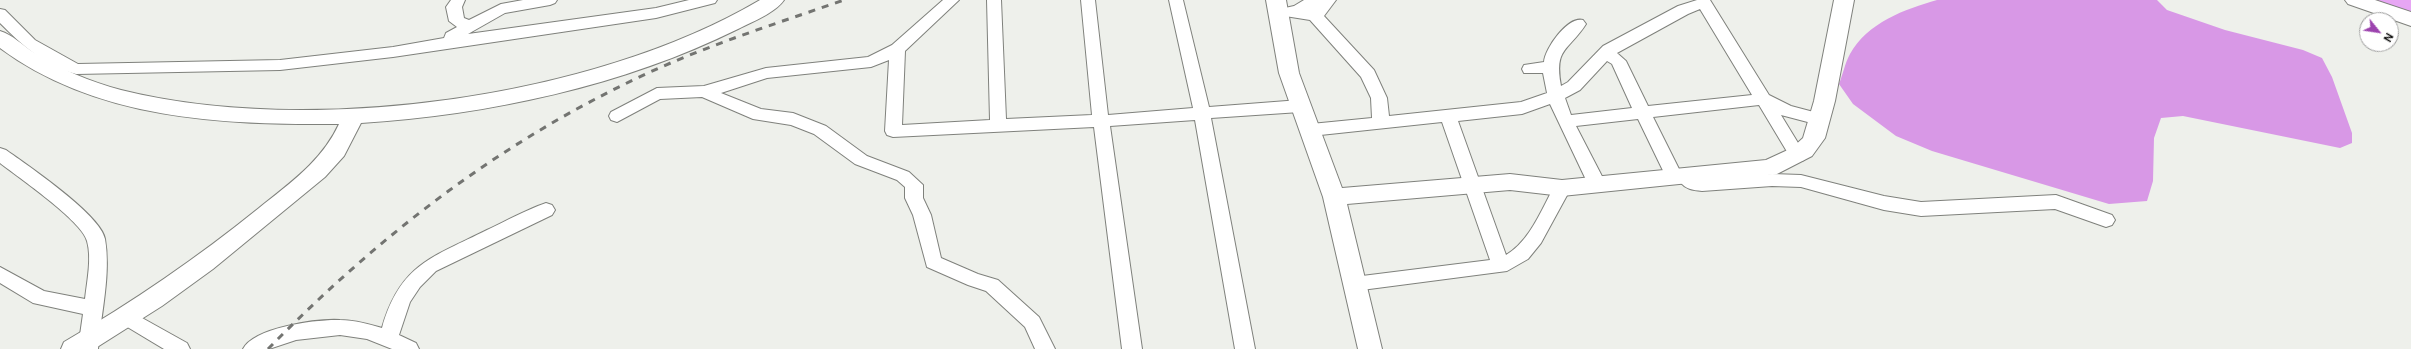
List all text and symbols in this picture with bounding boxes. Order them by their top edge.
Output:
north arrow [2359,12,2399,52]
text: N [2380,31,2397,44]

